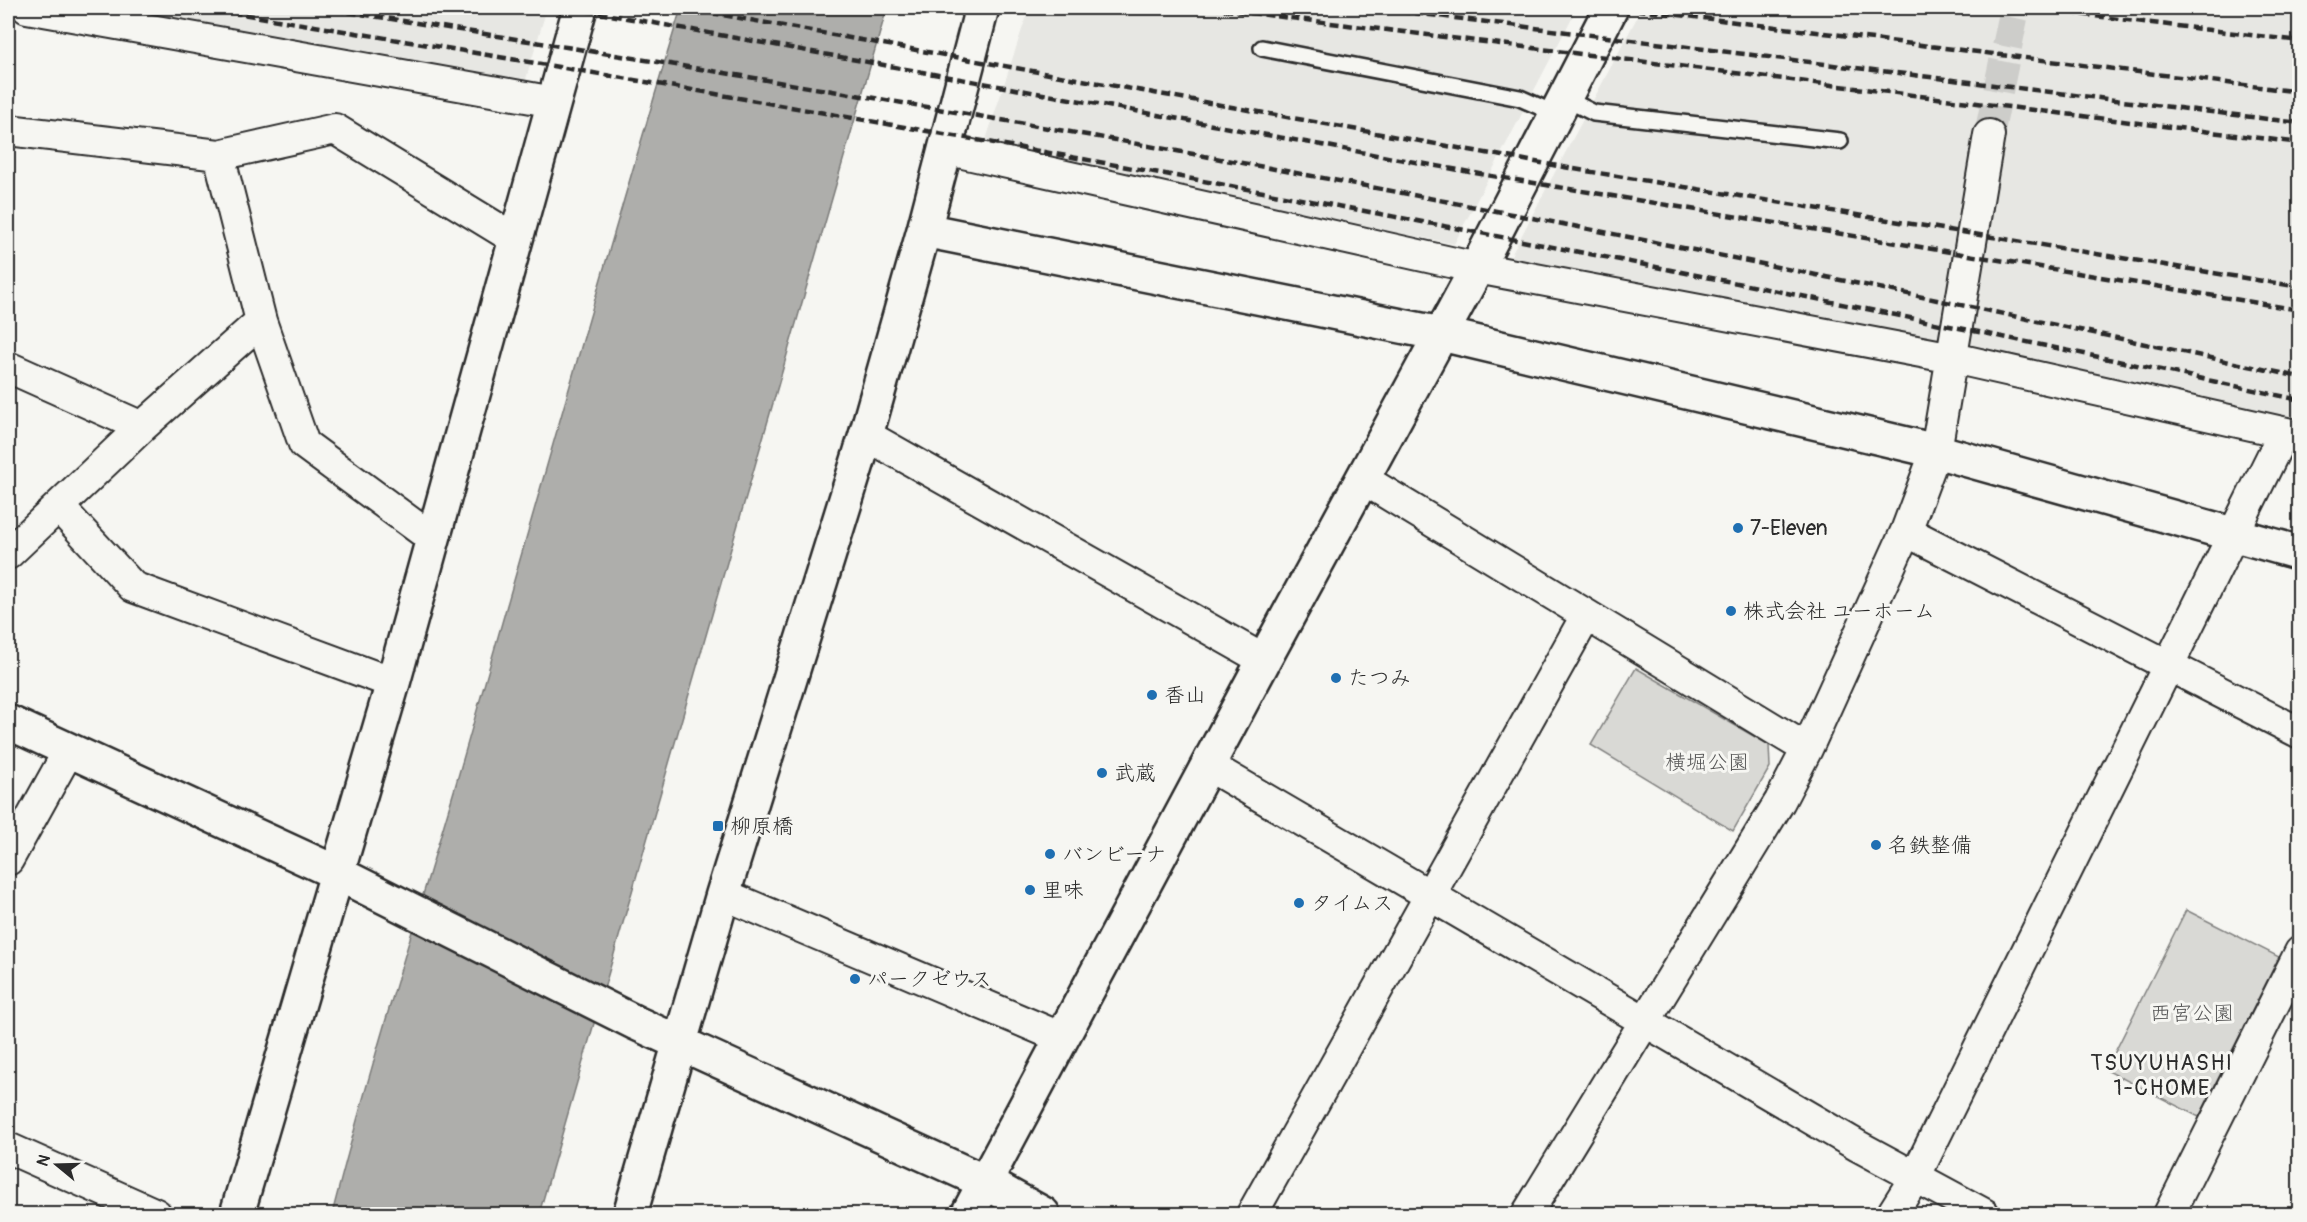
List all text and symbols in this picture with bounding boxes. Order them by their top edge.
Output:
place label: 7-Eleven [1750,515,1828,542]
marker: 7-Eleven [1731,521,1745,535]
place label: 株式会社 ユーホーム [1743,598,1935,625]
marker: 株式会社 ユーホーム [1724,604,1738,618]
place label: たつみ [1348,665,1411,692]
marker: たつみ [1329,671,1343,685]
place label: 香山 [1164,682,1206,709]
marker: 香山 [1145,688,1159,702]
park label: 横堀公園 [1665,749,1749,776]
place label: 武蔵 [1114,760,1156,787]
marker: 武蔵 [1095,766,1109,780]
place label: 柳原橋 [730,813,793,840]
marker: 柳原橋 [711,819,725,833]
place label: 名鉄整備 [1888,832,1972,859]
marker: 名鉄整備 [1869,838,1883,852]
place label: バンビーナ [1062,841,1166,868]
marker: バンビーナ [1043,847,1057,861]
place label: 里味 [1042,877,1084,904]
marker: 里味 [1023,883,1037,897]
place label: タイムス [1311,890,1393,917]
marker: タイムス [1292,896,1306,910]
place label: パークゼウス [867,966,992,993]
marker: パークゼウス [848,972,862,986]
park label: 西宮公園 [2150,1000,2234,1027]
district label: TSUYUHASHI 1-CHOME [2090,1049,2234,1102]
north arrow [27,1135,87,1195]
text: N [33,1152,55,1169]

